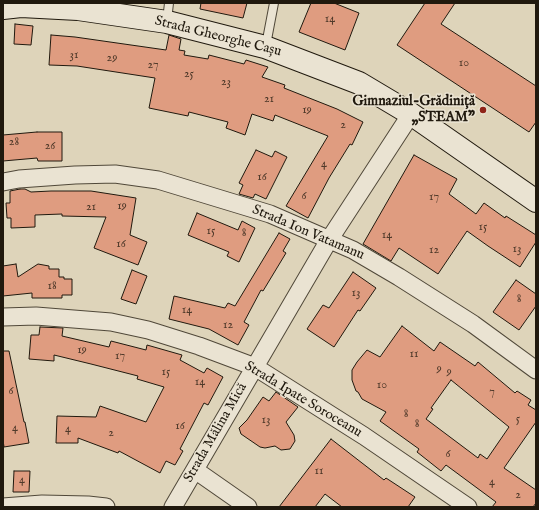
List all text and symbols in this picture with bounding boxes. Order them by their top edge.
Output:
street label: Strada Gheorghe Cașu [153,13,283,61]
house number: 14 [325,13,335,27]
house number: 31 [70,49,78,63]
house number: 29 [107,52,117,66]
house number: 10 [459,57,469,71]
house number: 27 [147,59,159,73]
house number: 25 [184,68,194,82]
house number: 23 [221,76,231,90]
house number: 21 [264,93,274,107]
place label: Gimnaziul-Grădiniță „STEAM” [352,94,475,126]
house number: 19 [302,104,312,118]
marker: Gimnaziul-Grădiniță „STEAM” [478,105,488,115]
house number: 2 [340,119,346,133]
house number: 28 [9,136,19,150]
house number: 26 [45,140,55,154]
house number: 4 [321,158,327,172]
house number: 16 [257,171,267,185]
house number: 6 [301,190,307,204]
house number: 17 [429,191,439,205]
house number: 19 [117,200,127,214]
house number: 21 [86,201,96,215]
street label: Strada Ion Vatamanu [249,202,367,264]
house number: 15 [479,221,487,235]
house number: 15 [207,225,215,239]
house number: 8 [242,227,246,241]
house number: 14 [382,229,392,243]
house number: 16 [116,238,126,252]
house number: 13 [513,243,521,257]
house number: 12 [429,244,439,258]
house number: 18 [47,280,57,294]
house number: 13 [352,287,360,301]
house number: 8 [517,293,521,307]
house number: 14 [182,304,192,318]
house number: 12 [223,319,233,333]
house number: 19 [77,344,87,358]
house number: 11 [410,348,418,362]
house number: 17 [115,350,125,364]
street label: Strada Ipate Soroceanu [241,358,365,442]
house number: 9 [436,363,442,377]
house number: 15 [162,366,170,380]
house number: 9 [446,366,452,380]
house number: 14 [195,376,205,390]
house number: 10 [377,379,387,393]
street label: Strada Mălina Mică [181,380,251,486]
house number: 6 [8,385,14,399]
house number: 7 [489,386,495,400]
house number: 8 [404,408,408,422]
house number: 5 [516,413,520,427]
house number: 13 [262,414,270,428]
house number: 8 [415,418,419,432]
house number: 16 [175,420,185,434]
house number: 4 [12,422,18,436]
house number: 4 [65,423,71,437]
house number: 2 [108,427,114,441]
house number: 6 [445,448,451,462]
house number: 11 [315,465,323,479]
house number: 4 [19,474,25,488]
house number: 4 [489,476,495,490]
house number: 2 [515,489,521,503]

